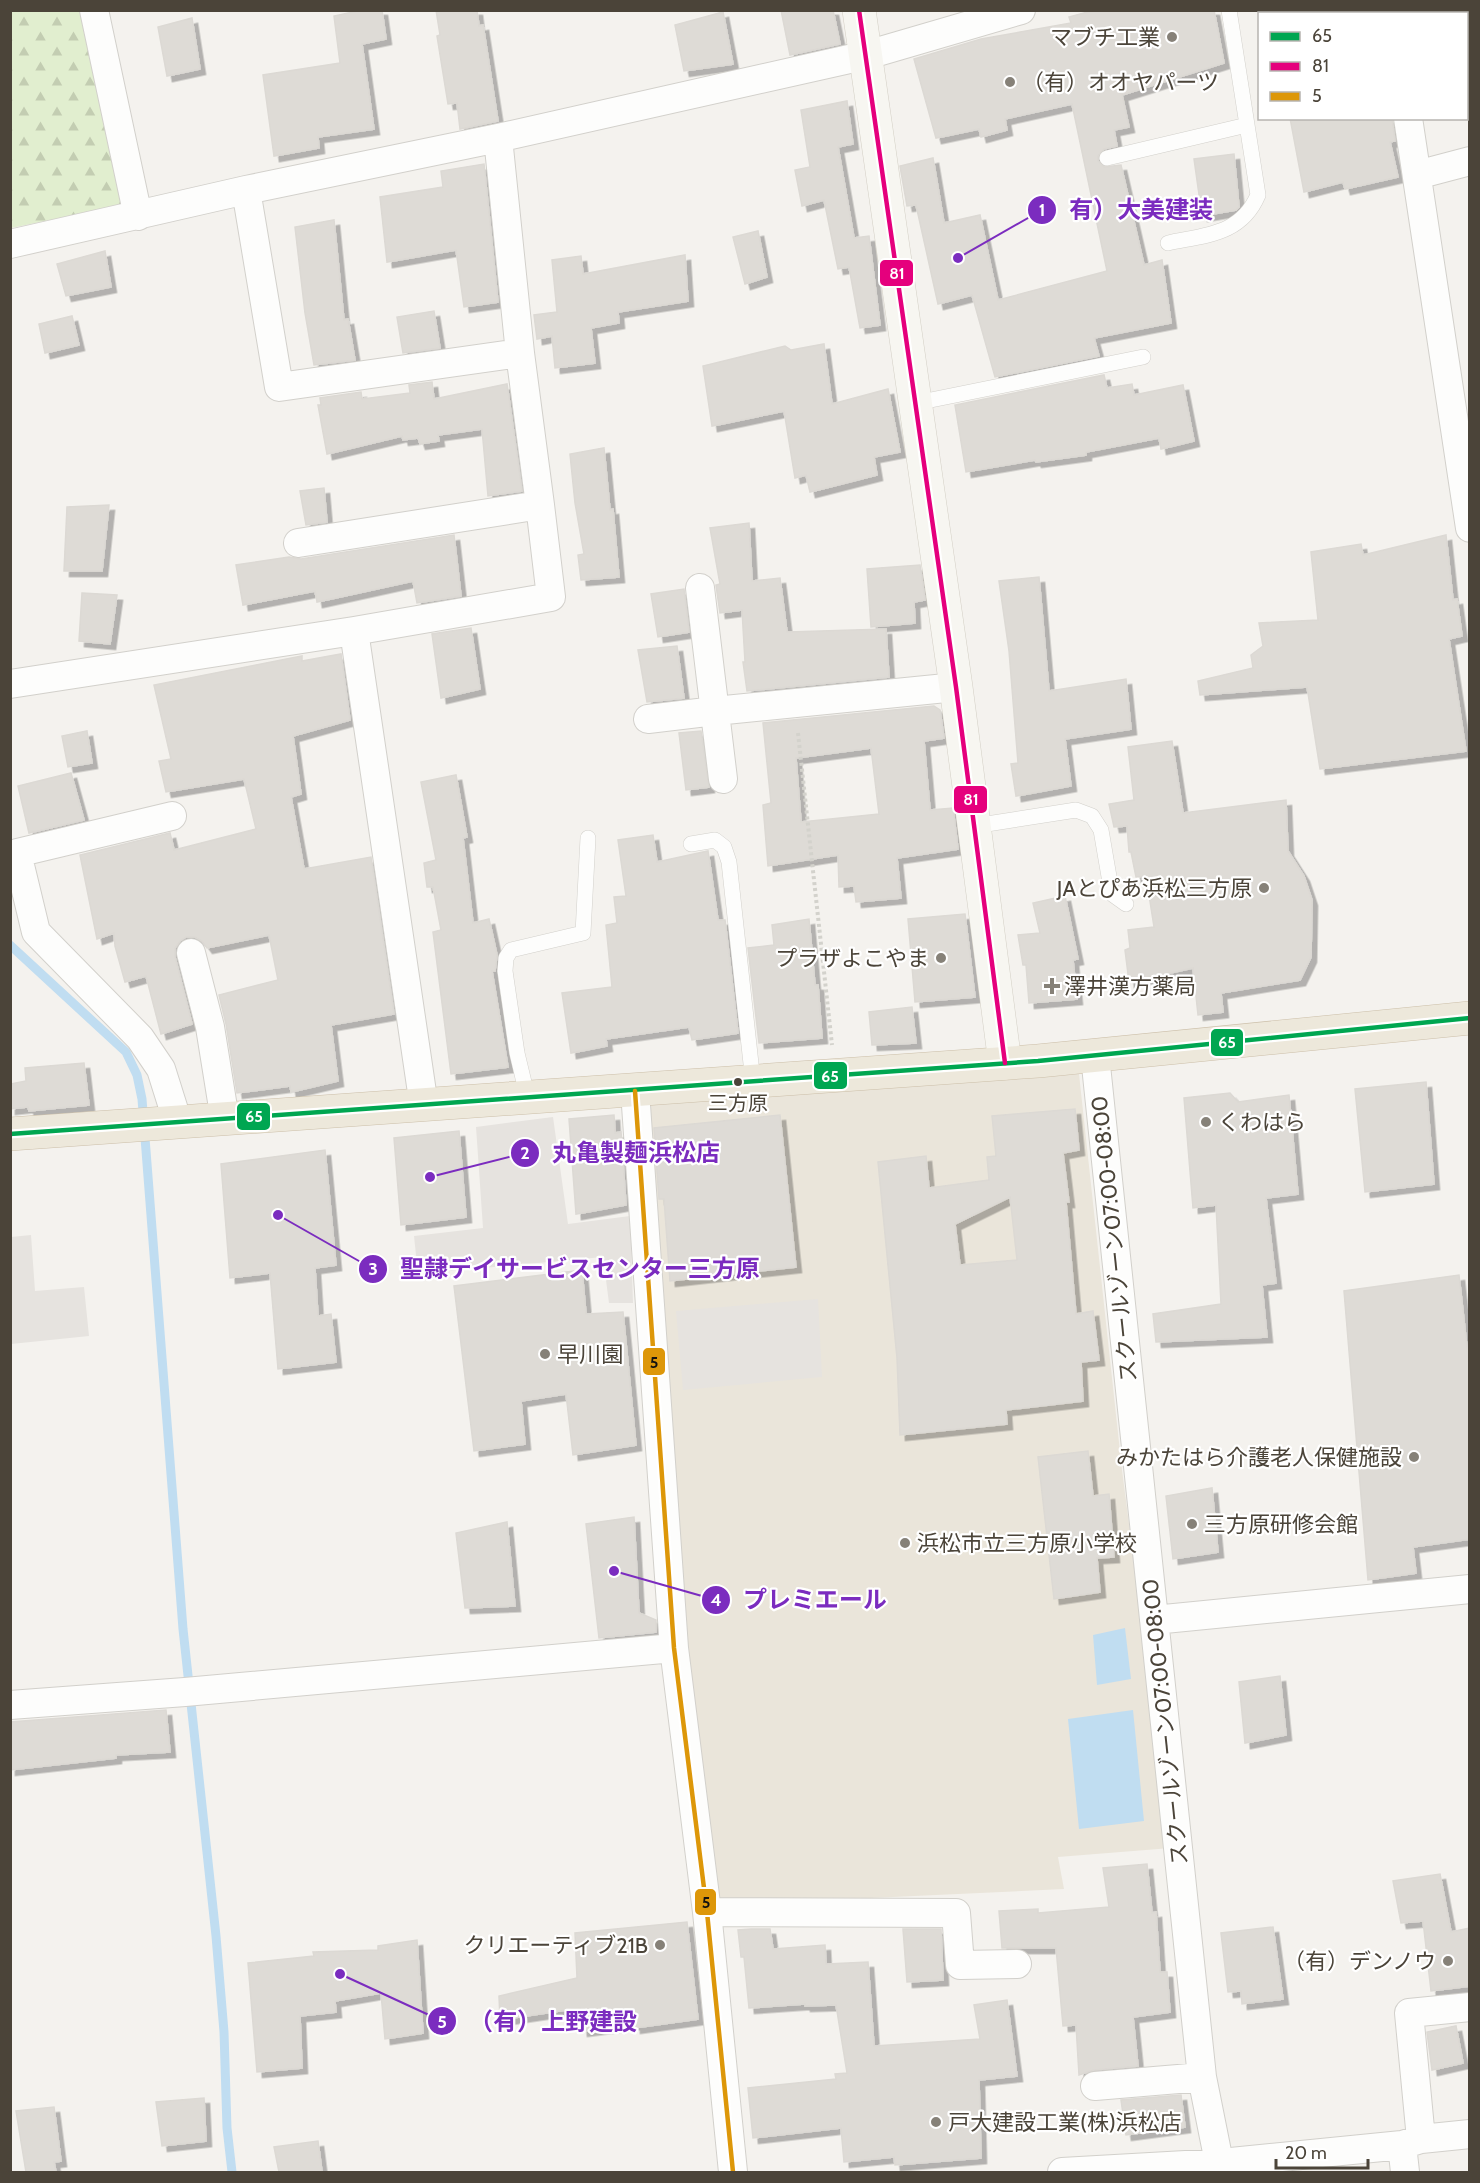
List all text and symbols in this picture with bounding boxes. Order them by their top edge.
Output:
legend [1258,12,1468,120]
place label: マブチ工業 [1050,24,1160,51]
text: 65 [1312,25,1332,47]
marker: マブチ工業 [1165,30,1179,44]
text: 81 [1312,55,1329,77]
place label: （有）オオヤパーツ [1022,69,1219,96]
marker: （有）オオヤパーツ [1003,75,1017,89]
text: 5 [1312,85,1322,107]
callout: 有）大美建装 [1027,189,1225,231]
text: 有）大美建装 [1069,195,1213,224]
text: 1 [1039,199,1045,221]
line badge: 81 [879,259,914,287]
text: 81 [889,264,905,283]
line badge: 81 [953,785,988,814]
text: 81 [963,790,979,809]
place label: JAとぴあ浜松三方原 [1056,875,1252,902]
marker: JAとぴあ浜松三方原 [1257,881,1271,895]
place label: プラザよこやま [775,945,929,972]
marker: プラザよこやま [934,951,948,965]
place label: 澤井漢方薬局 [1064,973,1196,1000]
marker: 澤井漢方薬局 [1045,979,1059,993]
line badge: 65 [1210,1028,1244,1057]
text: 65 [1218,1033,1236,1052]
line badge: 65 [813,1061,848,1090]
text: 65 [821,1067,839,1086]
marker: 三方原 [732,1076,744,1088]
place label: 三方原 [708,1091,768,1115]
street label: スクールゾーン07:00-08:00 [1086,1095,1142,1383]
line badge: 65 [236,1102,271,1131]
text: 65 [245,1107,263,1126]
place label: くわはら [1218,1109,1306,1136]
marker: くわはら [1199,1115,1213,1129]
callout: 丸亀製麺浜松店 [510,1132,732,1174]
text: 丸亀製麺浜松店 [552,1138,720,1167]
text: 2 [520,1142,530,1164]
callout: 聖隷デイサービスセンター三方原 [358,1248,772,1290]
text: 聖隷デイサービスセンター三方原 [400,1254,760,1283]
text: 3 [368,1258,378,1280]
place label: 早川園 [557,1341,623,1368]
marker: 早川園 [538,1347,552,1361]
line badge: 5 [642,1347,666,1376]
text: 5 [650,1353,658,1372]
place label: みかたはら介護老人保健施設 [1116,1444,1402,1471]
marker: みかたはら介護老人保健施設 [1407,1450,1421,1464]
place label: 三方原研修会館 [1204,1511,1358,1538]
marker: 三方原研修会館 [1185,1517,1199,1531]
place label: 浜松市立三方原小学校 [917,1530,1137,1557]
marker: 浜松市立三方原小学校 [898,1536,912,1550]
street label: スクールゾーン07:00-08:00 [1137,1578,1193,1866]
callout: プレミエール [701,1579,899,1621]
text: プレミエール [743,1585,887,1614]
text: 4 [710,1589,722,1611]
line badge: 5 [694,1888,717,1916]
text: 5 [702,1893,710,1912]
place label: クリエーティブ21B [463,1932,648,1959]
marker: クリエーティブ21B [653,1938,667,1952]
place label: （有）デンノウ [1283,1948,1436,1975]
marker: （有）デンノウ [1441,1954,1455,1968]
callout: （有）上野建設 [427,2000,649,2042]
text: （有）上野建設 [469,2007,637,2036]
text: 5 [437,2011,447,2033]
place label: 戸大建設工業(株)浜松店 [948,2109,1182,2136]
marker: 戸大建設工業(株)浜松店 [929,2115,943,2129]
scale bar [1276,2132,1368,2170]
text: 20 m [1285,2142,1327,2164]

